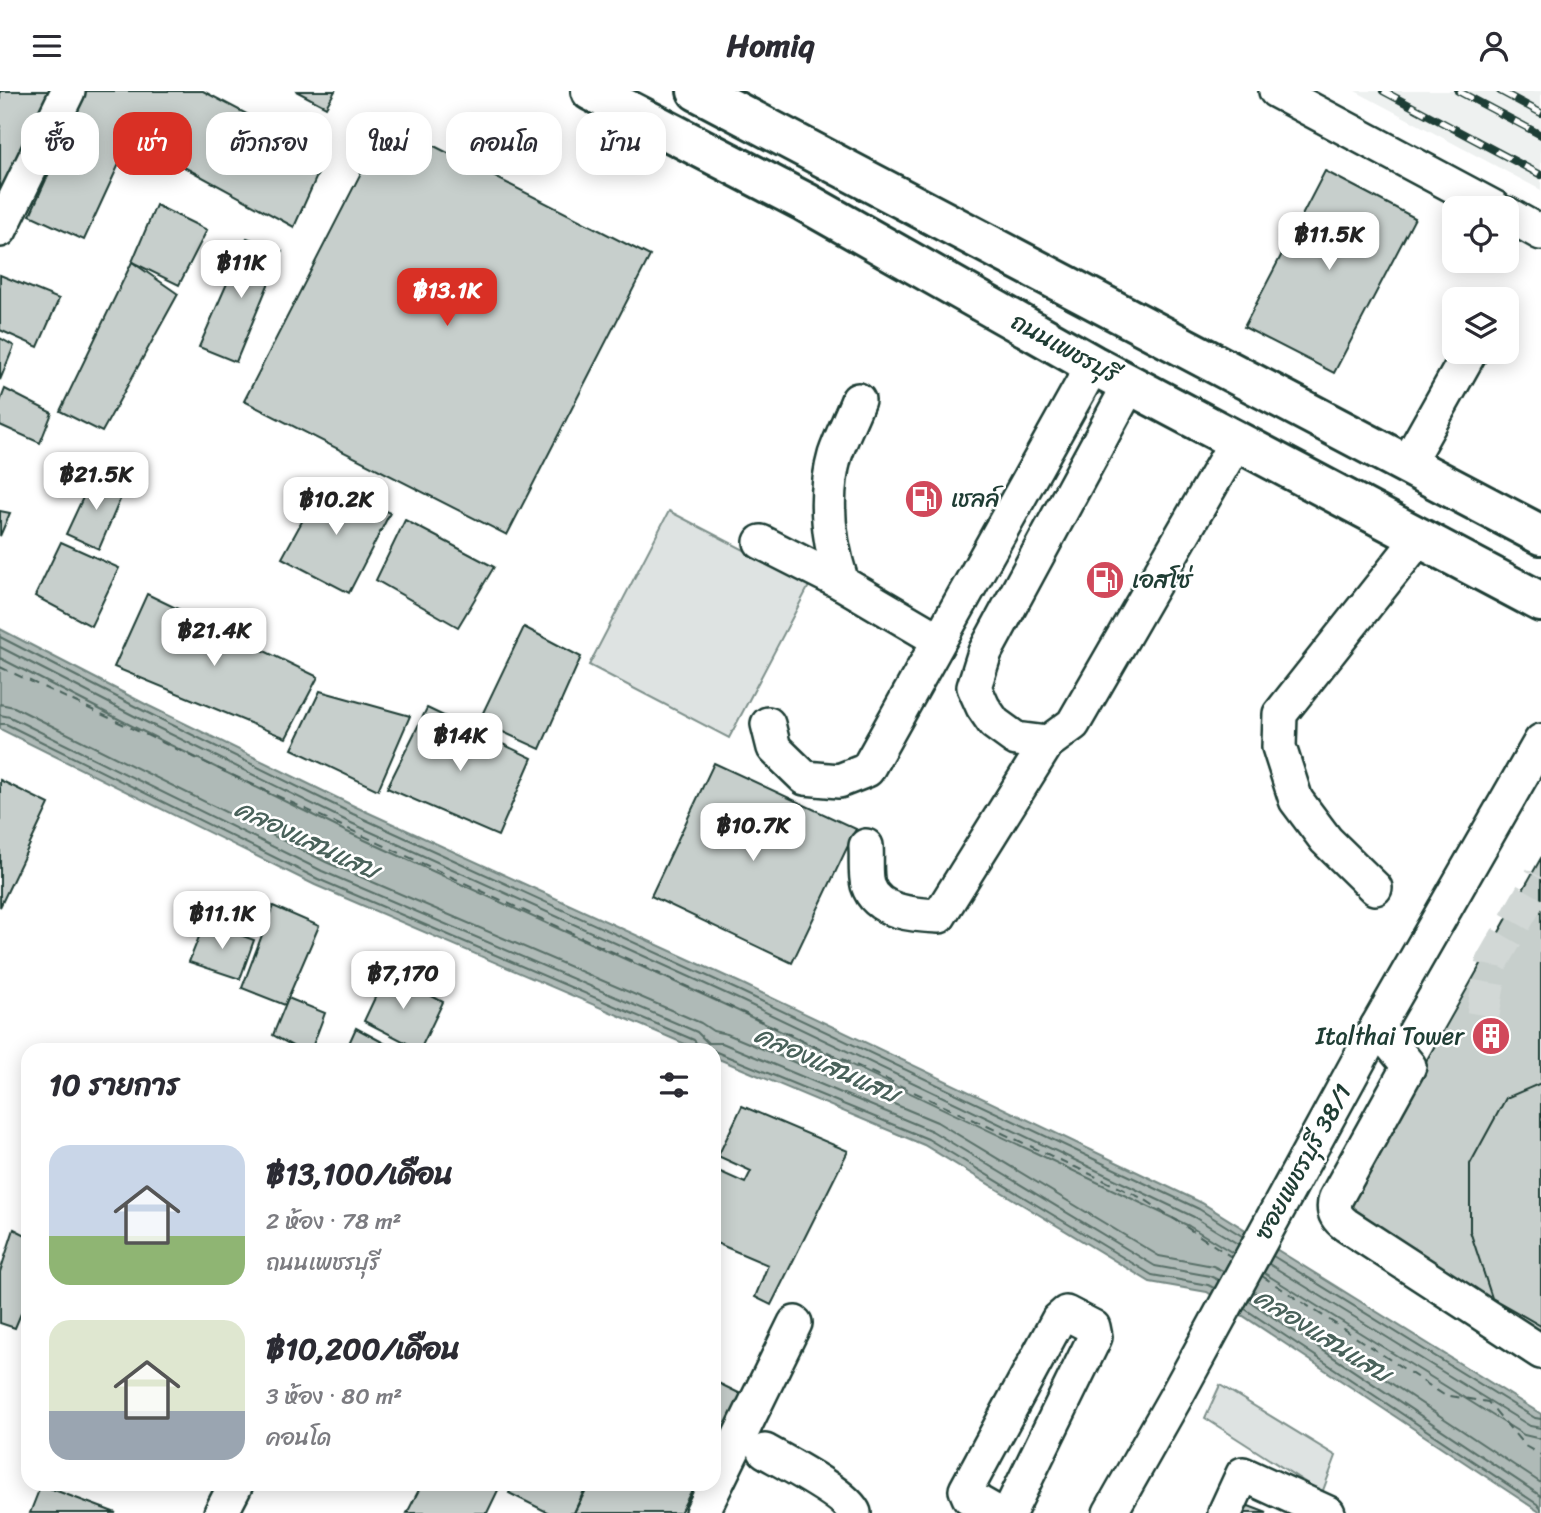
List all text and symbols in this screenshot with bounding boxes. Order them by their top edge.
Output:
text: Homiq [727,17,814,74]
icon: menu [28,27,66,65]
icon: person [1475,27,1513,65]
chip: ซื้อ [21,112,99,175]
chip: เช่า [113,112,192,175]
chip: ตัวกรอง [206,112,332,175]
chip: ใหม่ [346,112,432,175]
chip: คอนโด [446,112,562,175]
chip: บ้าน [576,112,666,175]
map controls [1442,196,1519,364]
button: locate [1442,196,1519,273]
pin: ฿11.5K [1272,213,1386,272]
text: ฿11.5K [1294,214,1364,255]
pin: ฿11K [200,241,282,300]
text: ฿11K [217,242,265,283]
pin: ฿13.1K [390,268,504,328]
text: ฿13.1K [413,270,481,311]
button: layers [1442,287,1519,364]
street label: ถนนเพชรบุรี [1003,301,1130,397]
pin: ฿21.5K [39,453,153,512]
text: ฿21.5K [60,454,132,495]
pin: ฿10.2K [279,477,393,537]
fuel station icon: เชลล์ [903,478,945,520]
place label: เชลล์ [951,478,1004,520]
text: ฿10.2K [299,479,373,520]
fuel station icon: เอสโซ่ [1084,559,1126,601]
place label: เอสโซ่ [1132,559,1194,601]
pin: ฿21.4K [157,609,271,668]
text: ฿21.4K [177,610,251,651]
pin: ฿14K [419,713,501,773]
text: ฿14K [434,715,486,756]
water label: คลองแสนแสบ [227,785,390,894]
pin: ฿10.7K [696,803,810,863]
text: ฿10.7K [716,805,790,846]
pin: ฿11.1K [165,891,279,951]
text: ฿11.1K [189,893,255,934]
pin: ฿7,170 [346,951,460,1011]
text: ฿7,170 [367,953,439,994]
water label: คลองแสนแสบ [747,1012,911,1118]
place label: Italthai Tower [1315,1015,1465,1057]
building icon: Italthai Tower [1470,1015,1512,1057]
text: 10 รายการ [49,1058,179,1112]
icon: filters [655,1066,693,1104]
street label: ซอยเพชรบุรี 38/1 [1243,1076,1363,1248]
text: ฿13,100/เดือน [266,1147,453,1201]
icon: home [105,1173,189,1257]
text: 2 ห้อง · 78 m² [266,1201,402,1242]
text: ถนนเพชรบุรี [266,1242,379,1283]
water label: คลองแสนแสบ [1245,1274,1404,1398]
text: ฿10,200/เดือน [266,1322,460,1376]
icon: home [105,1348,189,1432]
text: 3 ห้อง · 80 m² [266,1376,402,1417]
text: คอนโด [266,1417,331,1458]

